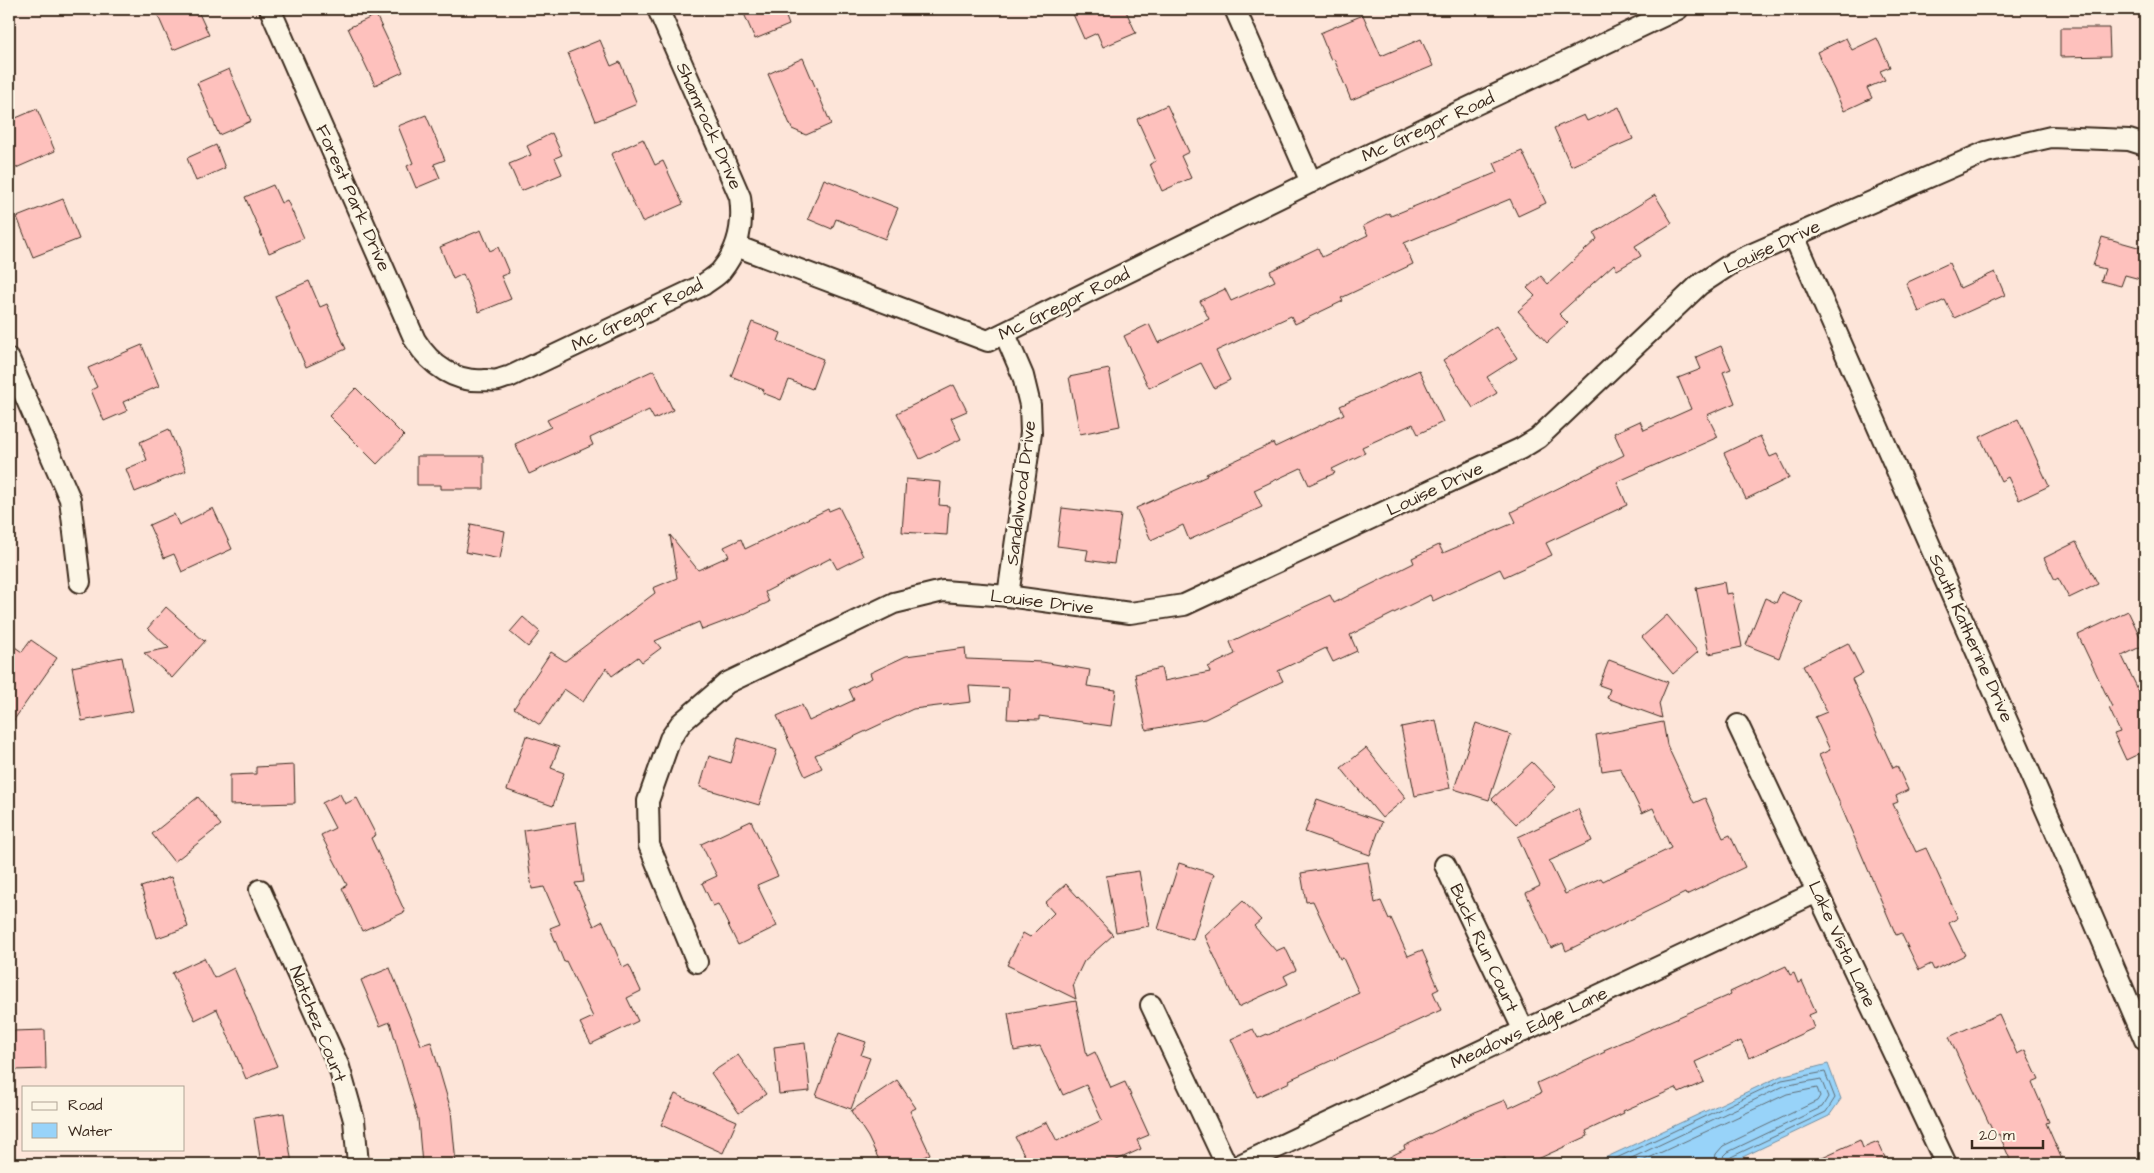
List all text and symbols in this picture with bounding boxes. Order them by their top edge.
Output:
street label: Shamrock Drive [670,58,748,194]
street label: Mc Gregor Road [1358,85,1499,170]
street label: Forest Park Drive [309,121,397,275]
street label: Louise Drive [1720,214,1825,280]
street label: Mc Gregor Road [994,261,1134,348]
street label: Mc Gregor Road [567,272,707,359]
street label: Sandalwood Drive [1000,419,1042,567]
street label: Louise Drive [1383,456,1488,522]
street label: South Katherine Drive [1923,550,2020,727]
street label: Louise Drive [989,583,1095,621]
street label: Lake Vista Lane [1802,877,1882,1011]
street label: Buck Run Court [1443,880,1525,1017]
street label: Natchez Court [283,962,353,1086]
street label: Meadows Edge Lane [1446,981,1612,1076]
legend [22,1086,185,1150]
text: Road [68,1095,103,1116]
scale bar [1972,1118,2043,1150]
text: Water [68,1121,112,1142]
text: 20 m [1979,1125,2015,1146]

